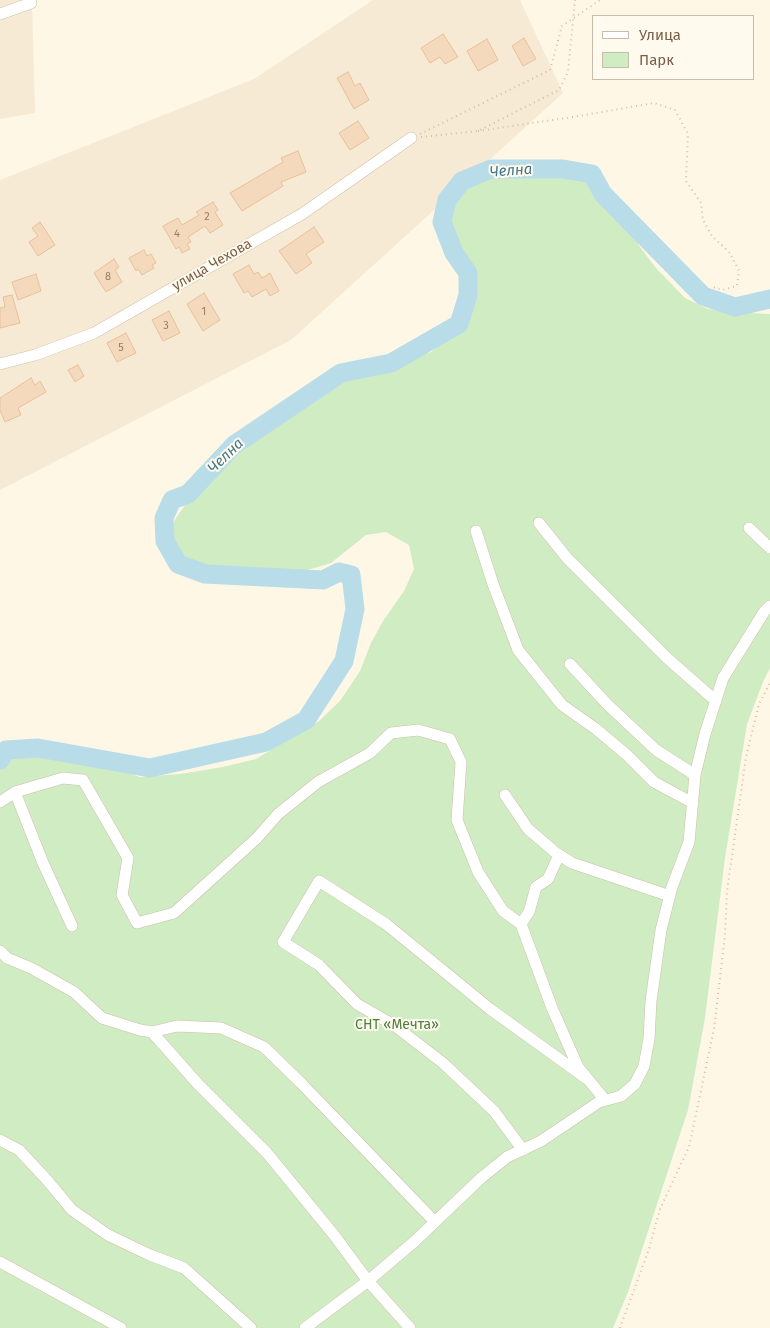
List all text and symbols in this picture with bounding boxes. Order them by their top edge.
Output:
legend [592,15,755,80]
text: Улица [639,26,681,44]
text: Парк [639,51,674,69]
water label: Челна [489,161,533,181]
house number: 2 [204,210,210,224]
house number: 4 [174,227,180,241]
street label: улица Чехова [169,235,255,295]
house number: 8 [105,270,111,284]
house number: 1 [202,305,206,319]
house number: 3 [163,319,169,333]
house number: 5 [118,341,124,355]
water label: Челна [204,435,248,477]
park label: СНТ «Мечта» [355,1017,439,1033]

